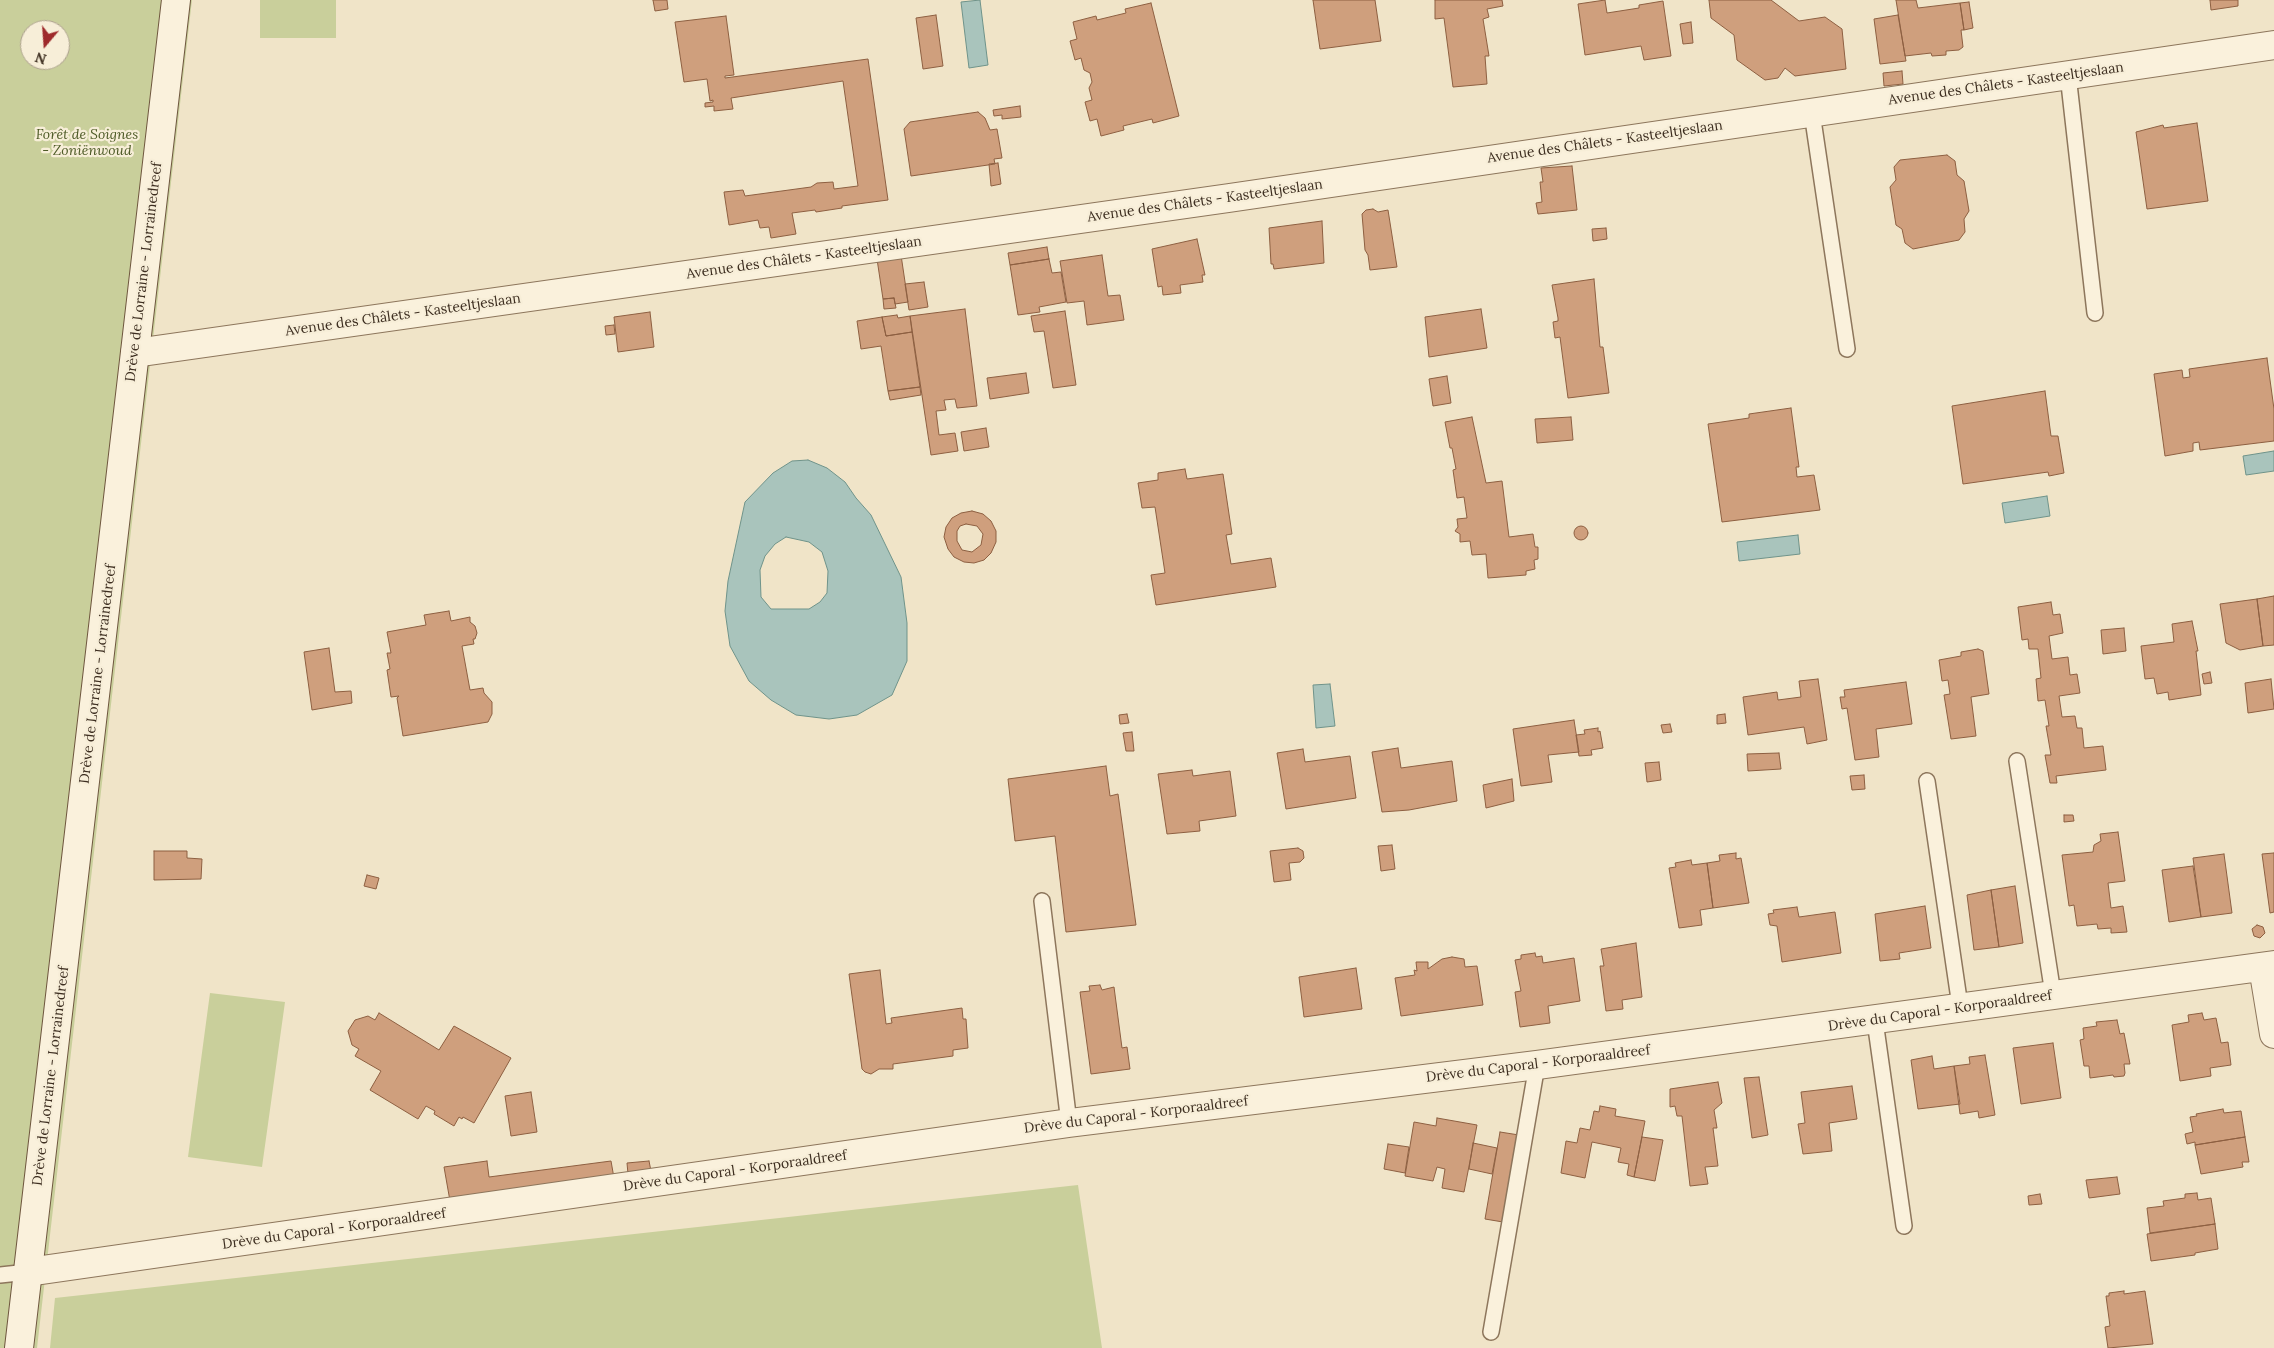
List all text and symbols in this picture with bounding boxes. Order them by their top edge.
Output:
north arrow [20,20,70,70]
text: N [33,48,49,69]
street label: Avenue des Châlets - Kasteeltjeslaan [1887,59,2125,109]
street label: Avenue des Châlets - Kasteeltjeslaan [1486,117,1724,167]
park label: Forêt de Soignes - Zoniënwoud [36,127,138,160]
street label: Drève de Lorraine - Lorrainedreef [122,161,166,383]
street label: Avenue des Châlets - Kasteeltjeslaan [1086,176,1324,226]
street label: Avenue des Châlets - Kasteeltjeslaan [685,233,923,283]
street label: Avenue des Châlets - Kasteeltjeslaan [284,290,522,340]
street label: Drève de Lorraine - Lorrainedreef [76,563,120,785]
street label: Drève de Lorraine - Lorrainedreef [29,965,73,1187]
street label: Drève du Caporal - Korporaaldreef [1827,987,2053,1035]
street label: Drève du Caporal - Korporaaldreef [1425,1042,1651,1086]
street label: Drève du Caporal - Korporaaldreef [1023,1093,1249,1137]
street label: Drève du Caporal - Korporaaldreef [622,1147,848,1195]
street label: Drève du Caporal - Korporaaldreef [221,1205,447,1253]

